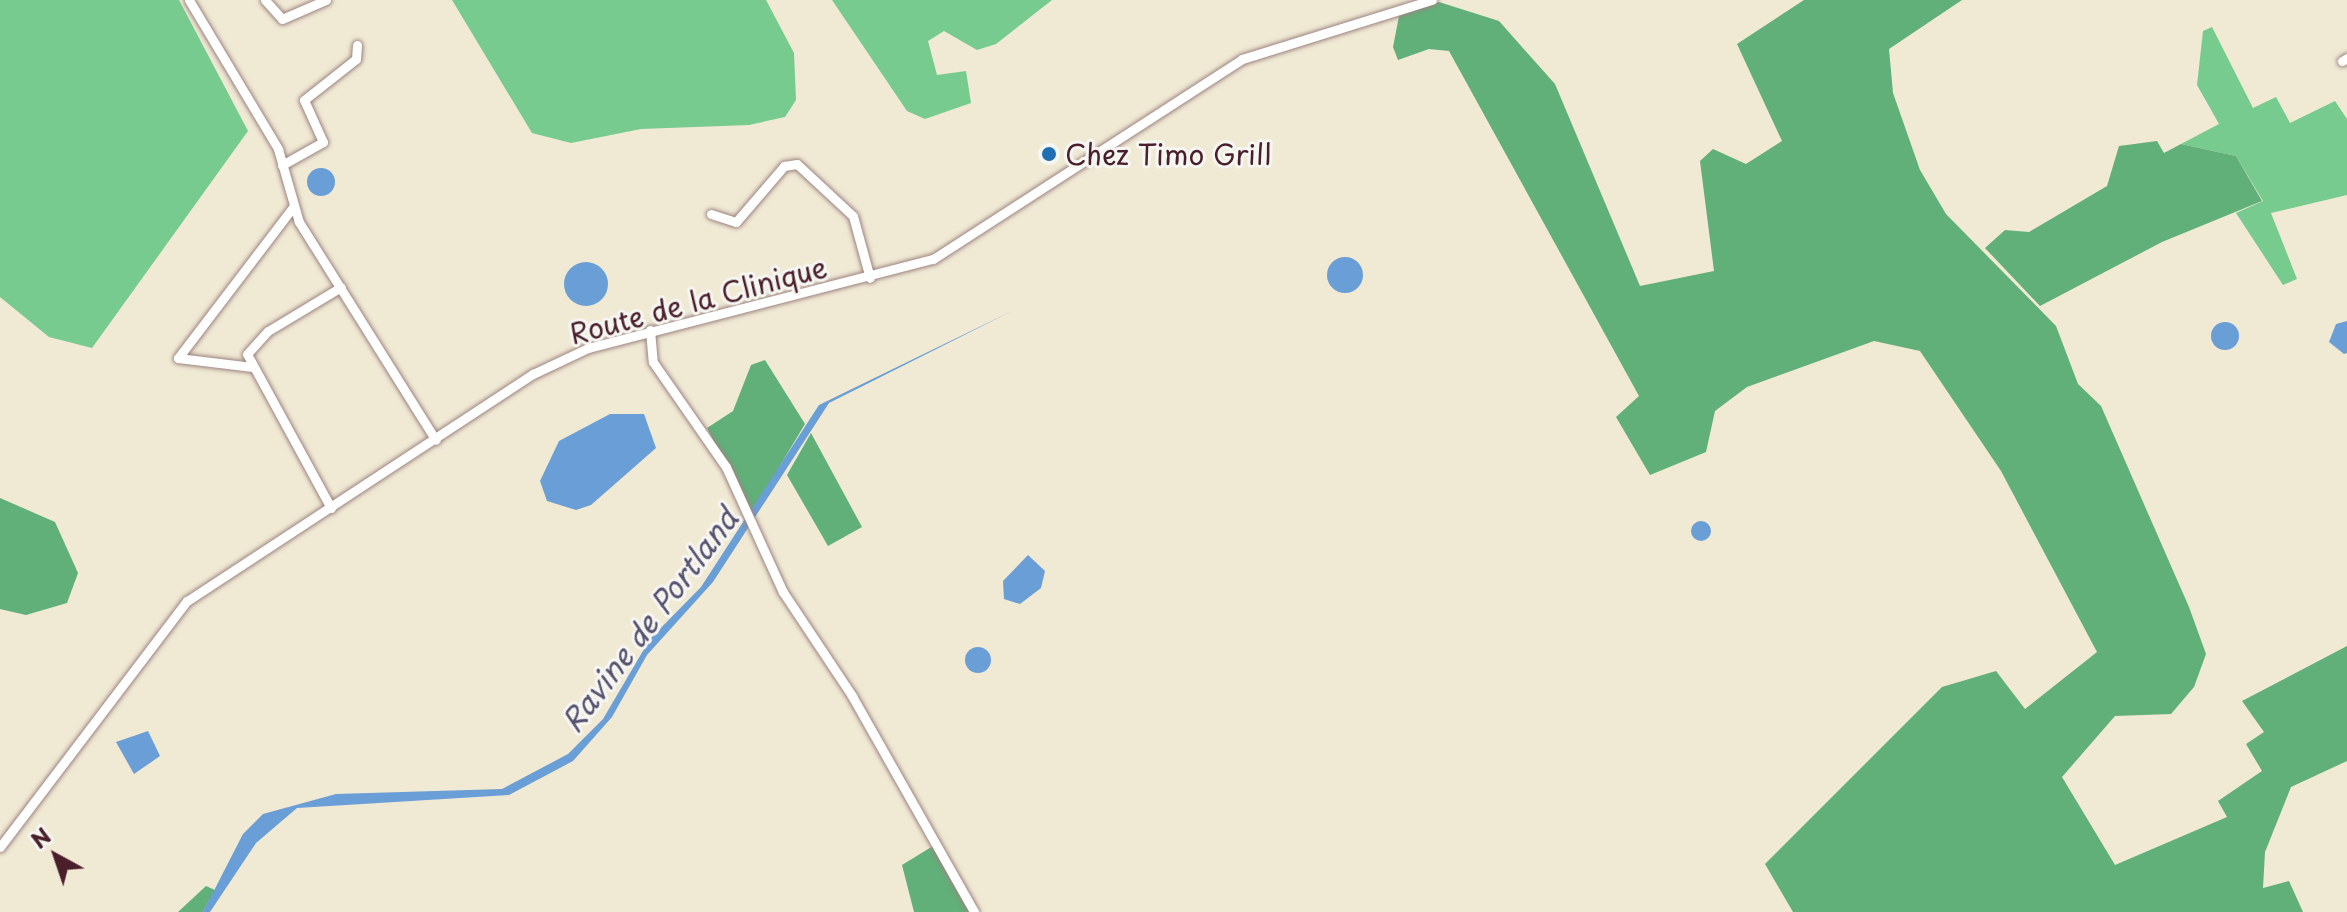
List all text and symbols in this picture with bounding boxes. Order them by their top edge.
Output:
place label: Chez Timo Grill [1065,137,1275,171]
marker: Chez Timo Grill [1040,145,1058,163]
street label: Route de la Clinique [564,249,832,351]
water label: Ravine de Portland [553,500,745,740]
north arrow [16,816,96,896]
text: N [23,819,58,855]

